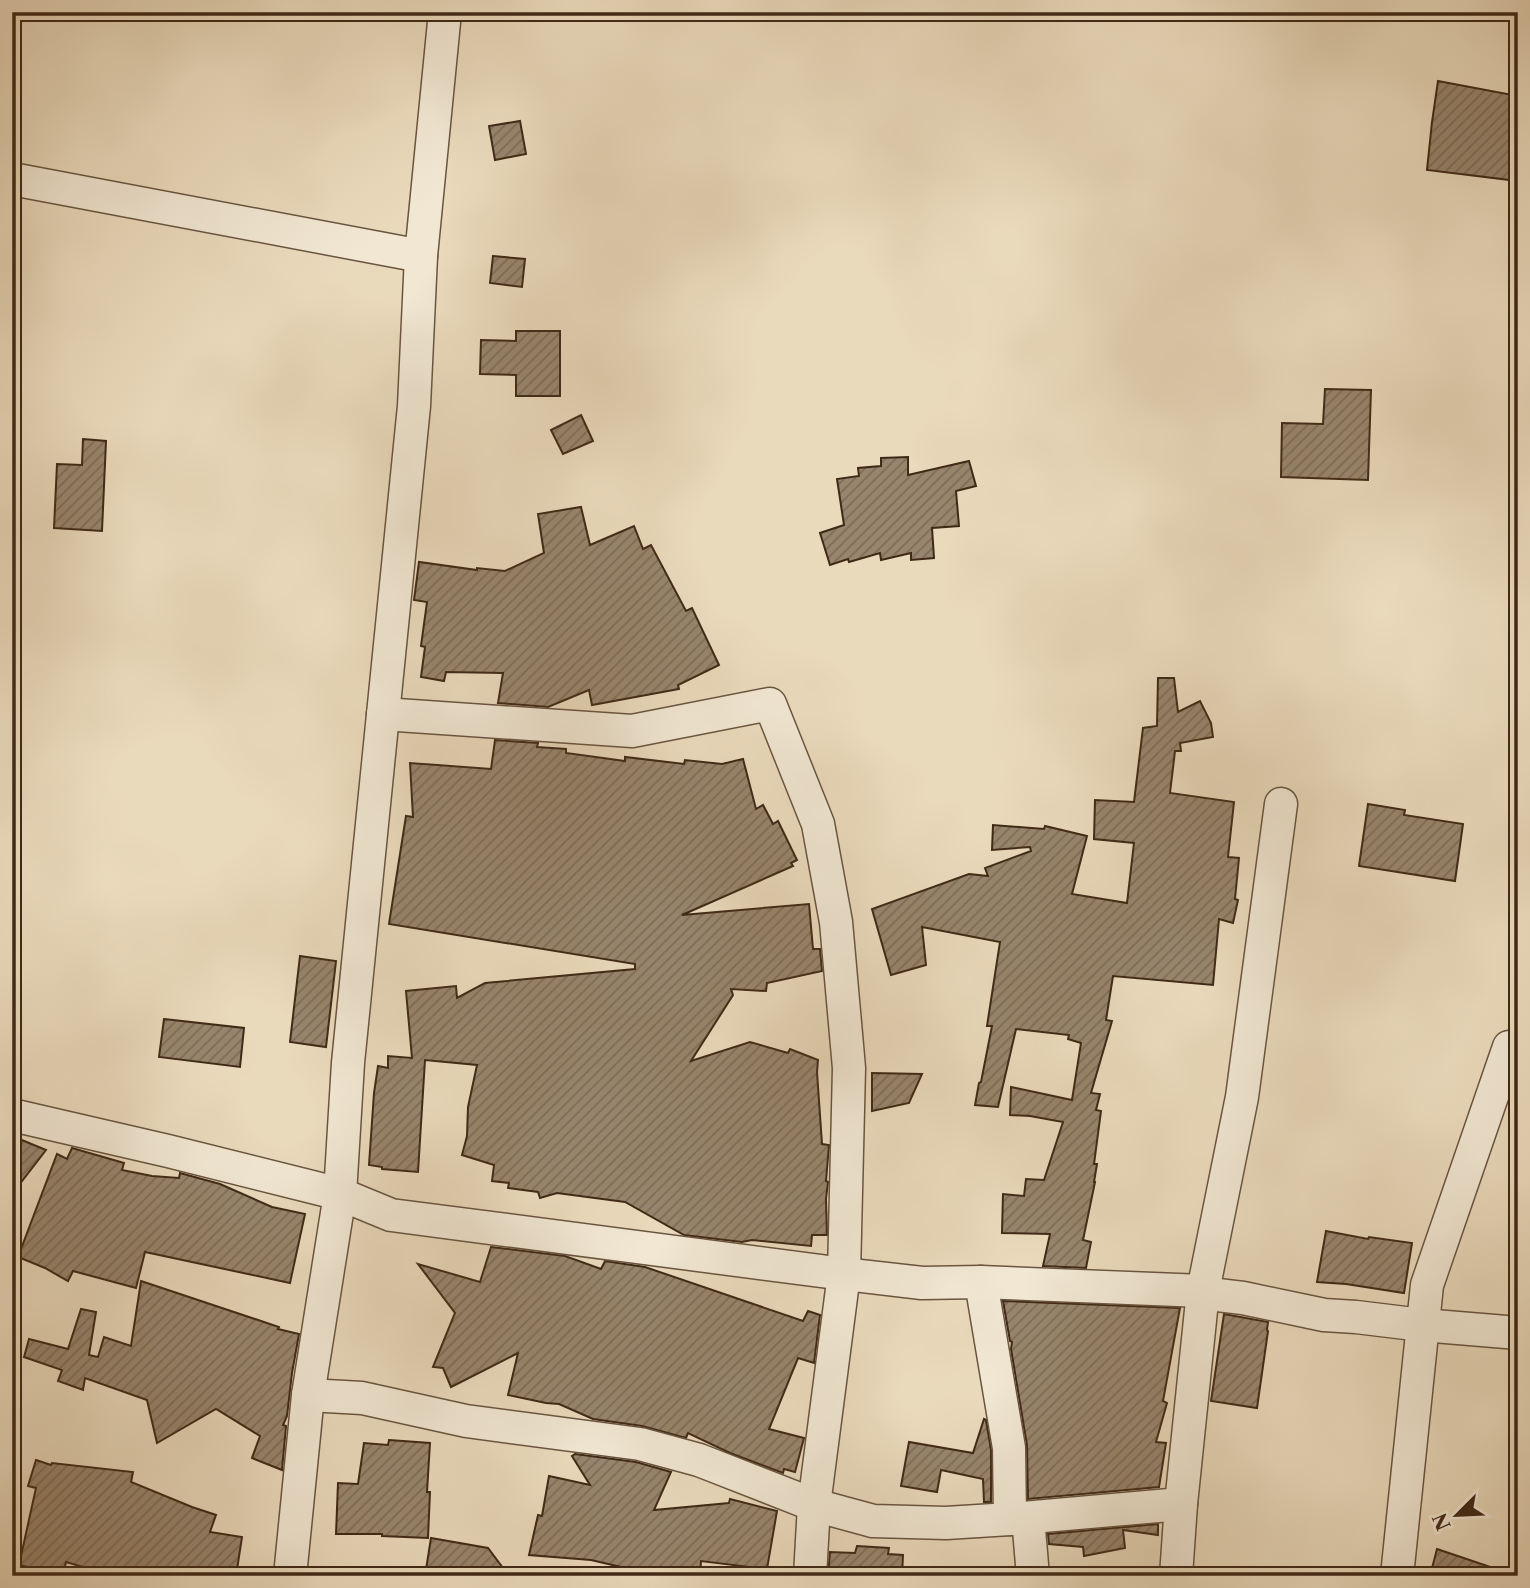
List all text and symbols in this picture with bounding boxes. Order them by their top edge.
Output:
north arrow [1422,1480,1492,1550]
text: N [1428,1509,1456,1534]

